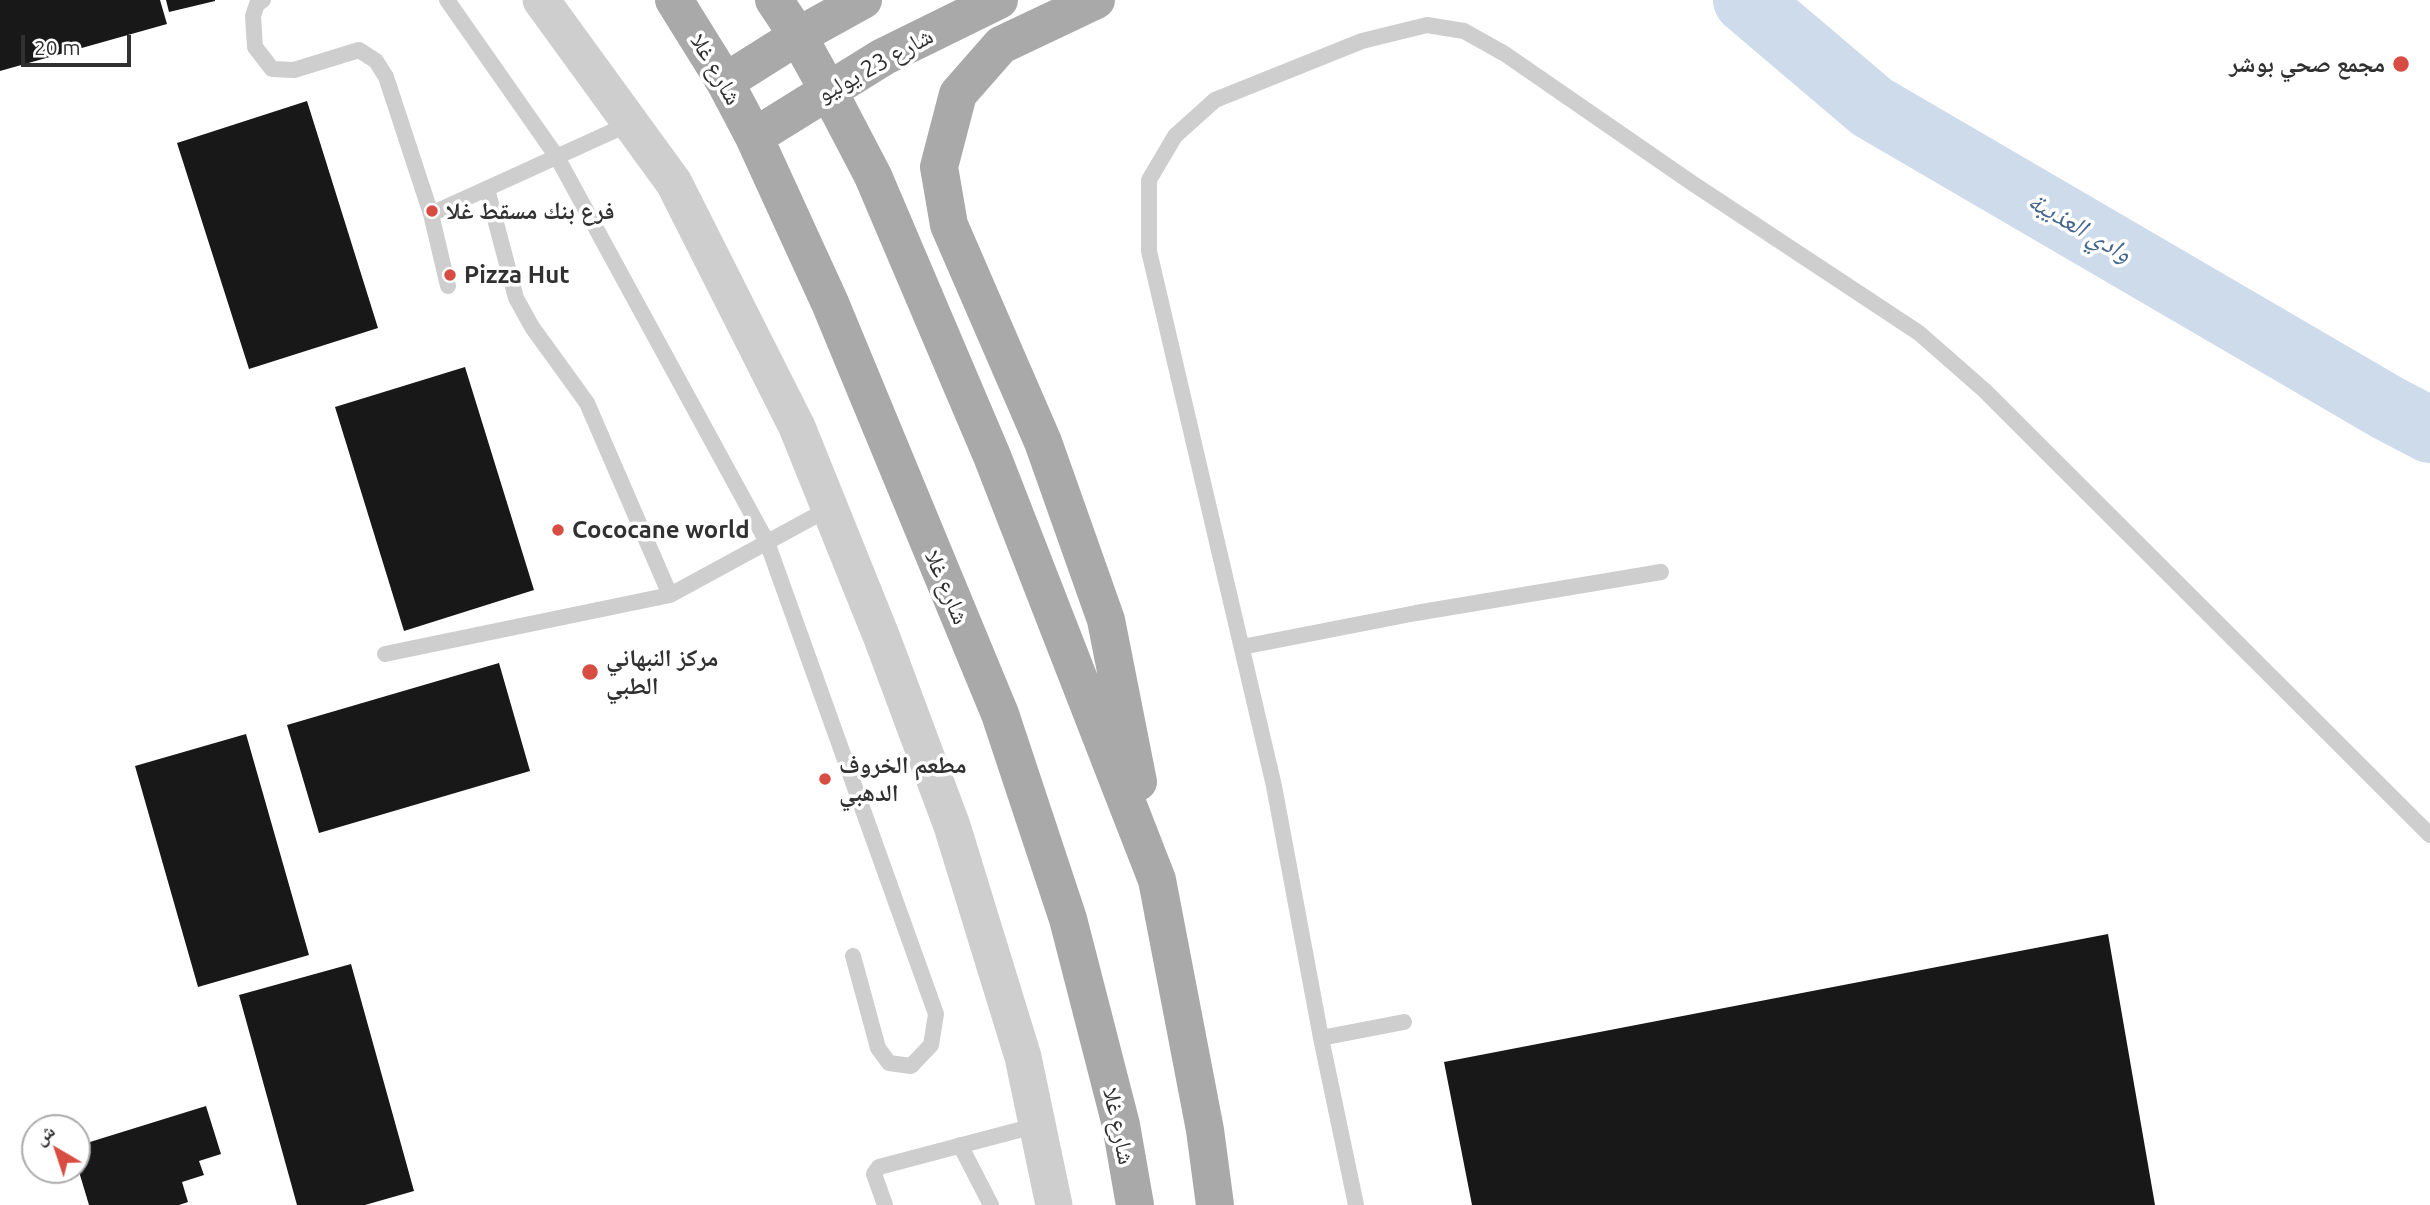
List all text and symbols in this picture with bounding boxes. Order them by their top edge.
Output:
scale bar [24,21,135,65]
street label: شارع 23 يوليو [812,21,938,109]
street label: شارع غلا [684,28,748,110]
text: 20 m [34,35,81,59]
place label: مجمع صحي بوشر [2229,50,2385,78]
marker: مجمع صحي بوشر [2391,54,2411,74]
water label: وادي العذيبة [2023,185,2137,269]
place label: فرع بنك مسقط غلا [446,197,614,225]
marker: فرع بنك مسقط غلا [424,203,440,219]
place label: Pizza Hut [464,261,570,289]
marker: Pizza Hut [442,267,458,283]
place label: Cococane world [572,516,750,544]
marker: Cococane world [550,522,566,538]
street label: شارع غلا [919,546,975,628]
place label: مركز النبهاني الطبي [606,644,718,700]
marker: مركز النبهاني الطبي [580,662,600,682]
place label: مطعم الخروف الدهبي [839,751,967,807]
marker: مطعم الخروف الدهبي [817,771,833,787]
street label: شارع غلا [1097,1085,1141,1167]
north arrow [21,1114,91,1184]
text: ش [29,1119,59,1149]

